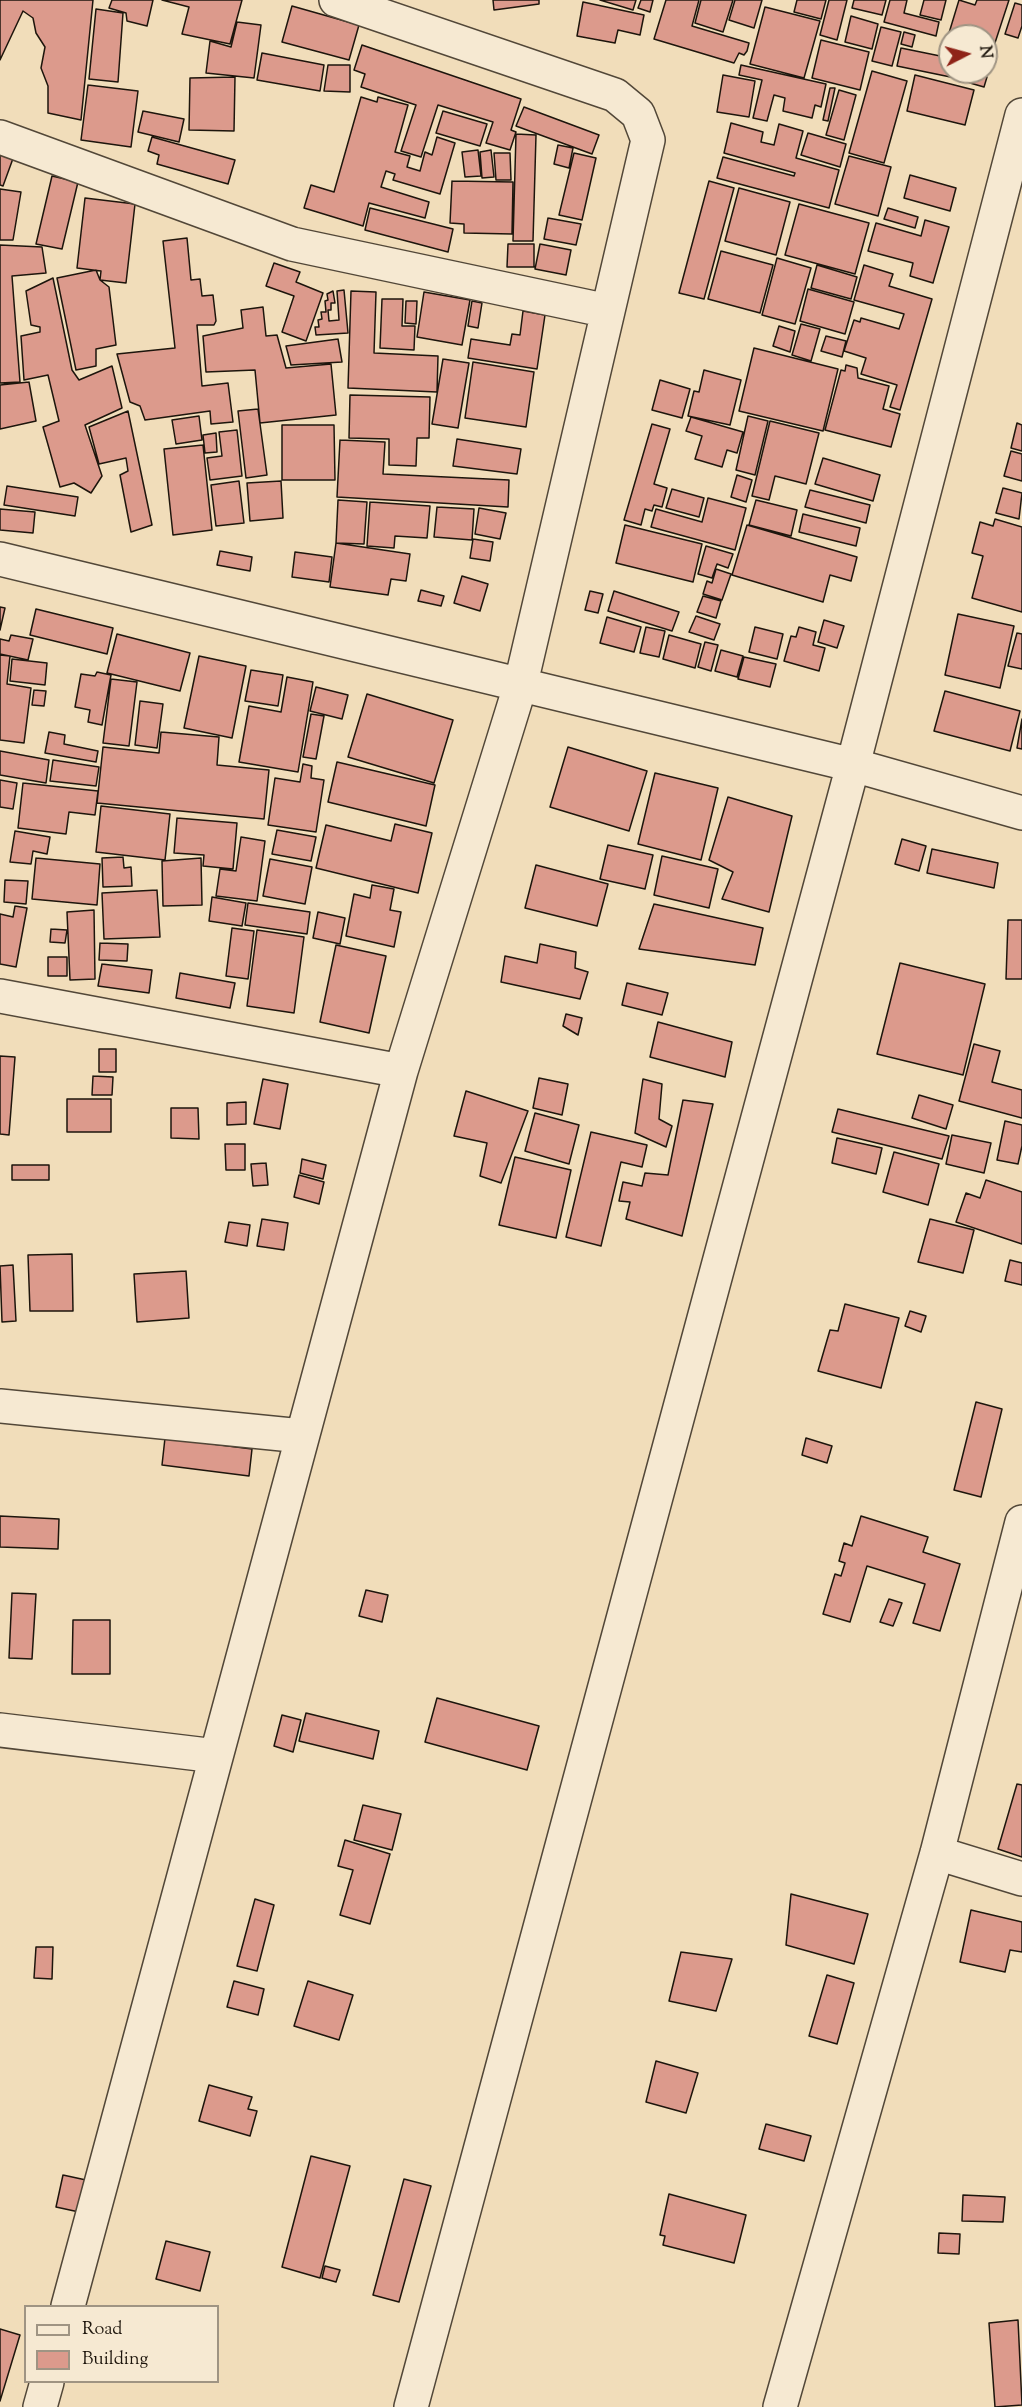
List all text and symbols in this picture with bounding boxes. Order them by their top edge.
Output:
north arrow [938,24,998,84]
text: N [972,45,997,60]
legend [24,2305,219,2383]
text: Road [82,2317,122,2343]
text: Building [82,2347,148,2373]

